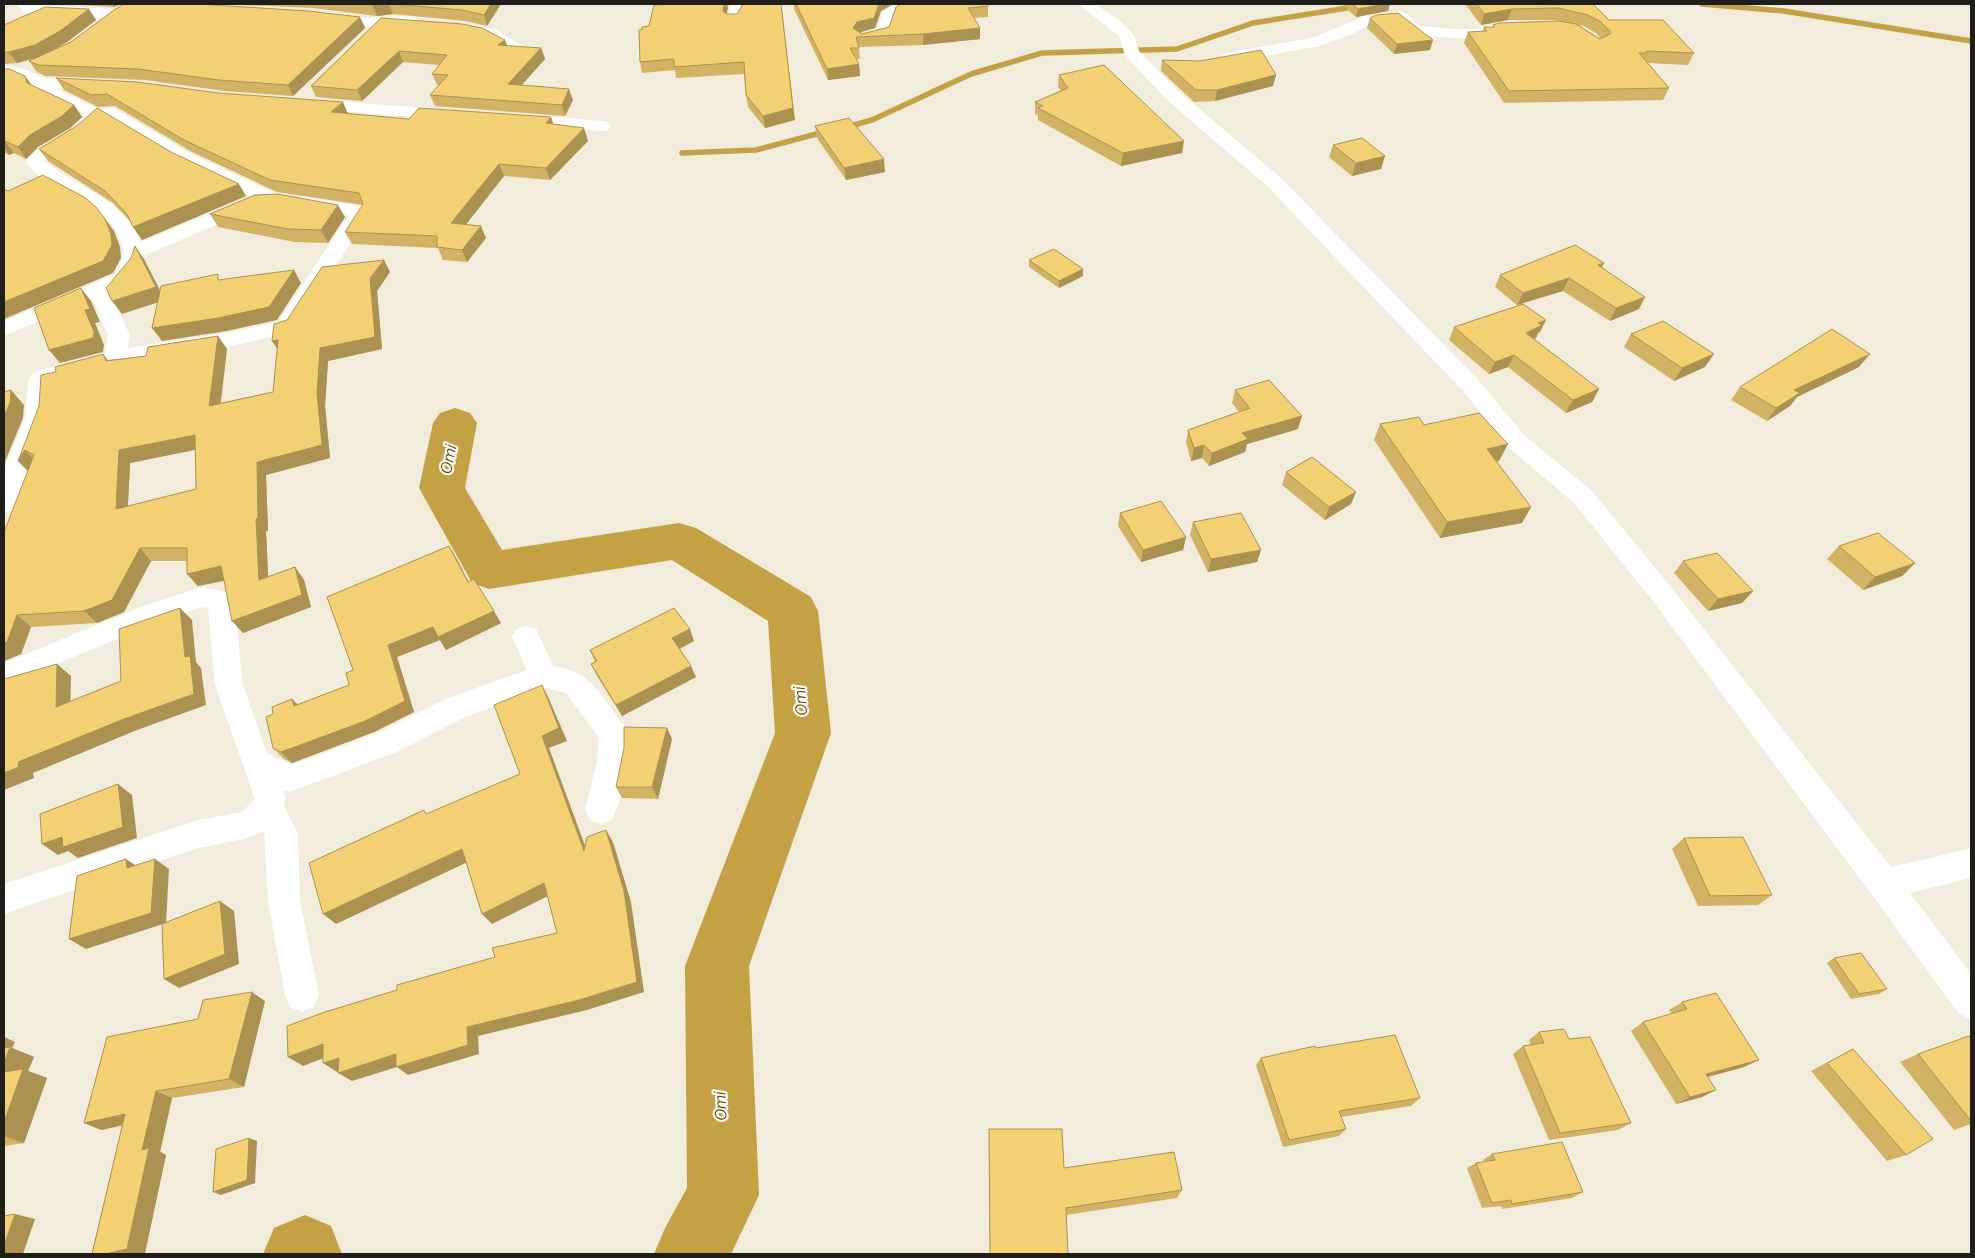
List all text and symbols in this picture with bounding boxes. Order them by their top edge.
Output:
water label: Omi [436,442,461,475]
water label: Omi [790,685,811,716]
water label: Omi [710,1091,731,1121]

